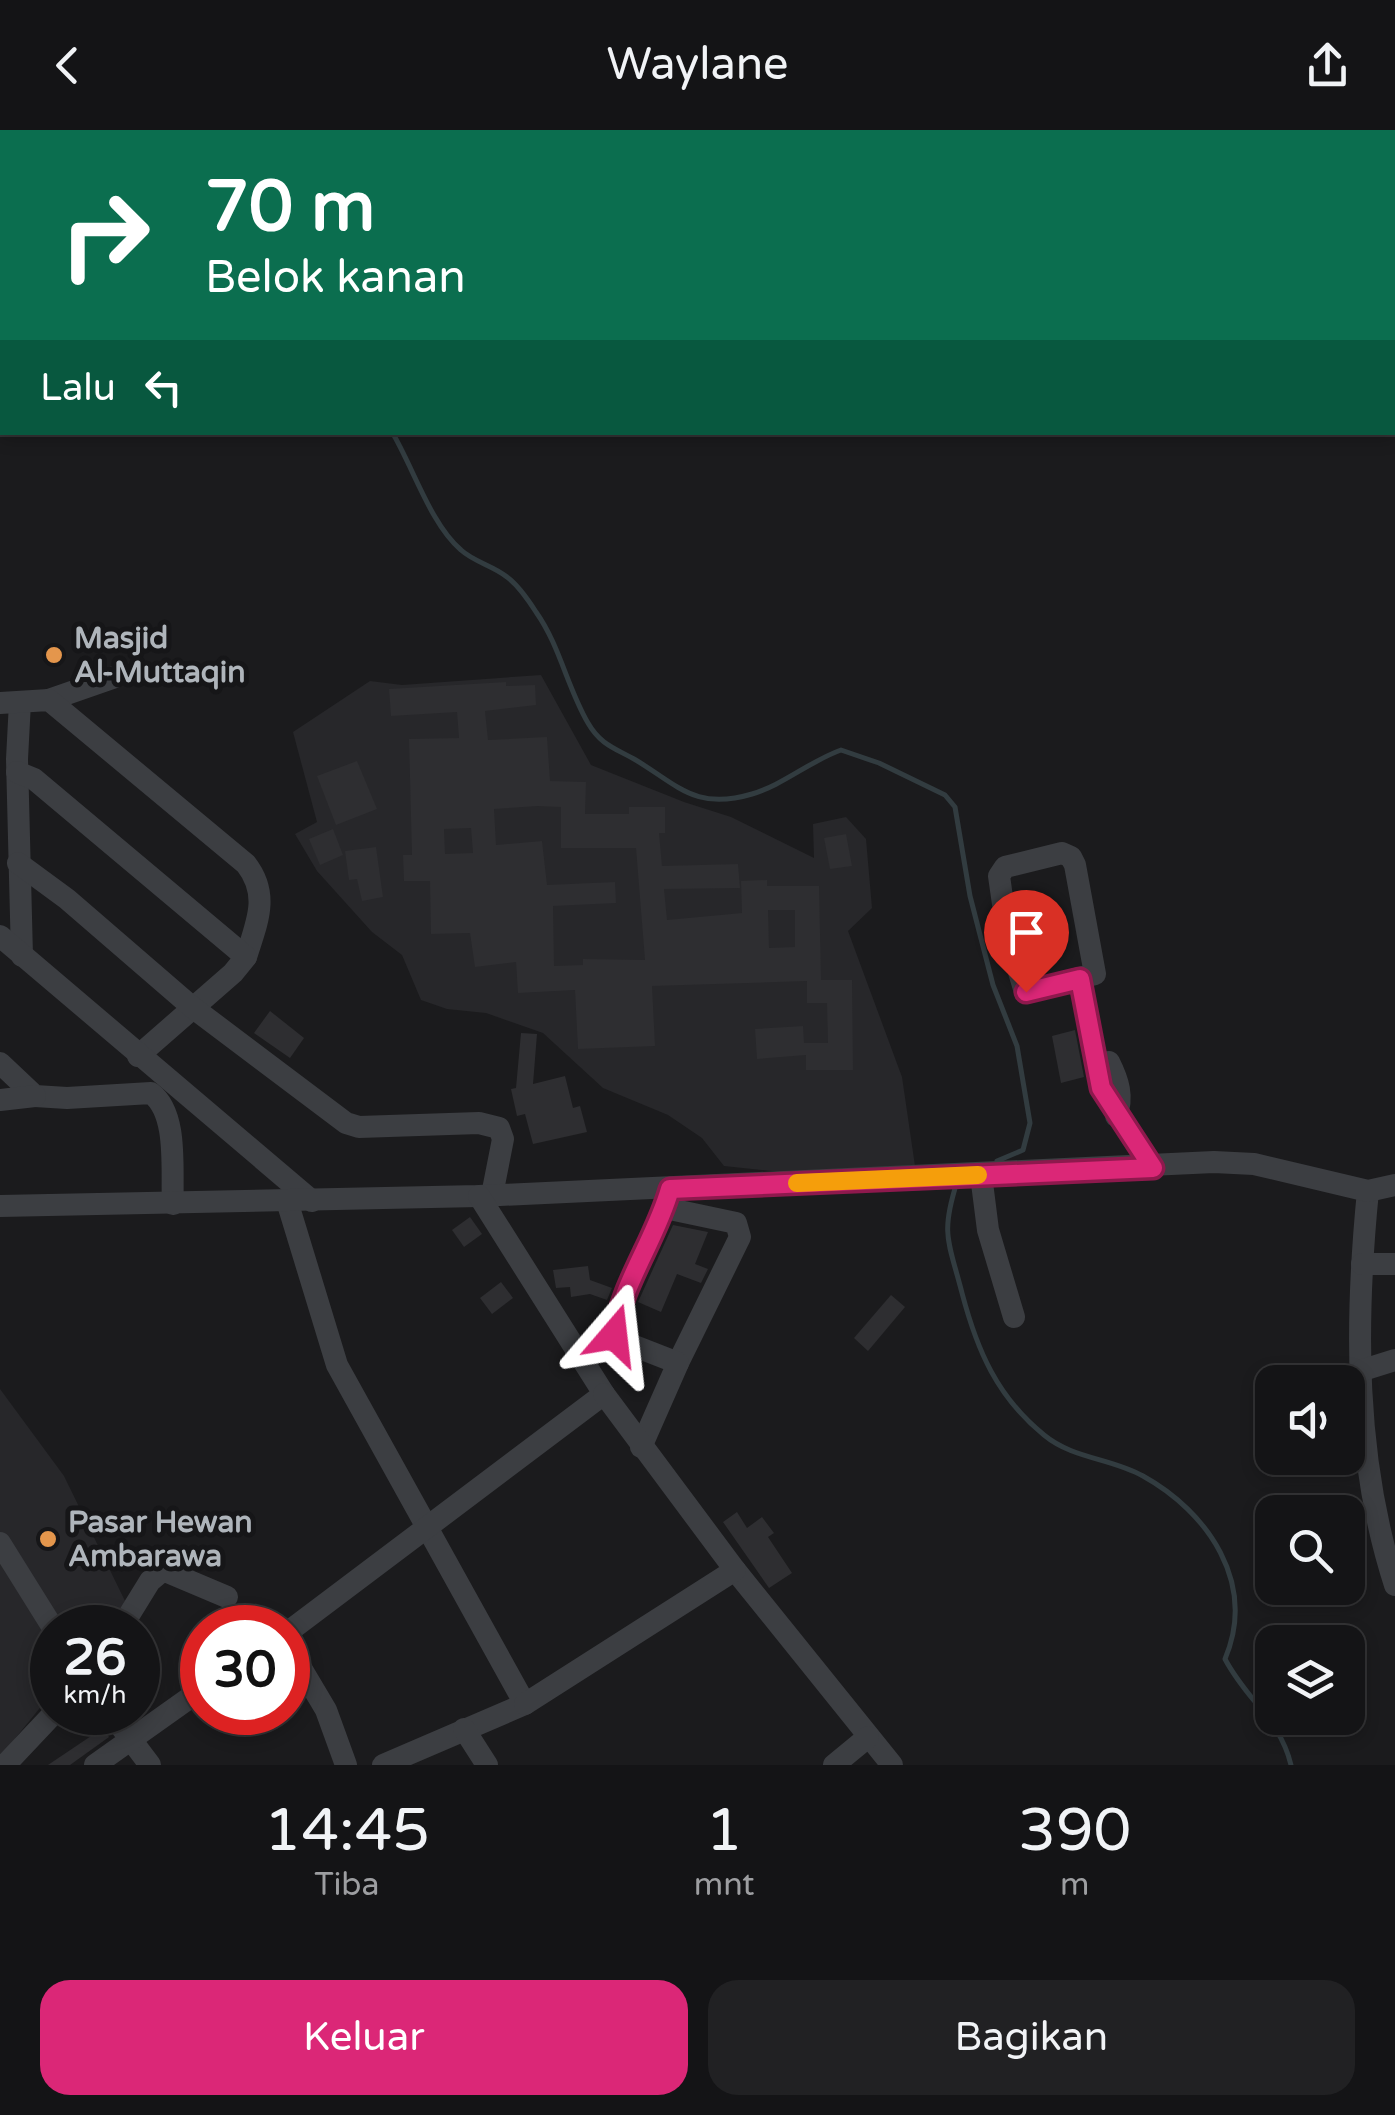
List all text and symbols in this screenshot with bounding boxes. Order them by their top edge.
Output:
icon: back [40,38,95,93]
text: Waylane [606,38,789,92]
icon: share [1300,38,1355,93]
text: 70 m [205,166,375,250]
icon: right [40,170,170,300]
text: Belok kanan [205,251,466,305]
icon: left [136,360,191,415]
text: Lalu [40,365,116,411]
place label: Masjid Al-Muttaqin [74,620,245,691]
marker: Masjid Al-Muttaqin [43,644,65,666]
pin [984,890,1069,993]
icon: arrive [999,905,1054,960]
position arrow [562,1283,666,1387]
map controls [1255,1365,1365,1735]
button: sound [1255,1365,1365,1475]
button: search [1255,1495,1365,1605]
place label: Pasar Hewan Ambarawa [68,1504,253,1575]
marker: Pasar Hewan Ambarawa [37,1528,59,1550]
speed limit sign: 30 [180,1605,310,1735]
button: layers [1255,1625,1365,1735]
text: 26 [64,1628,126,1688]
text: km/h [64,1680,126,1710]
text: 14:45 [264,1795,430,1867]
text: 1 [705,1795,743,1867]
text: 390 [1018,1795,1131,1867]
text: Tiba [314,1866,380,1904]
text: mnt [694,1866,754,1904]
text: m [1060,1866,1089,1904]
button: Keluar [40,1980,688,2095]
button: Bagikan [708,1980,1355,2095]

